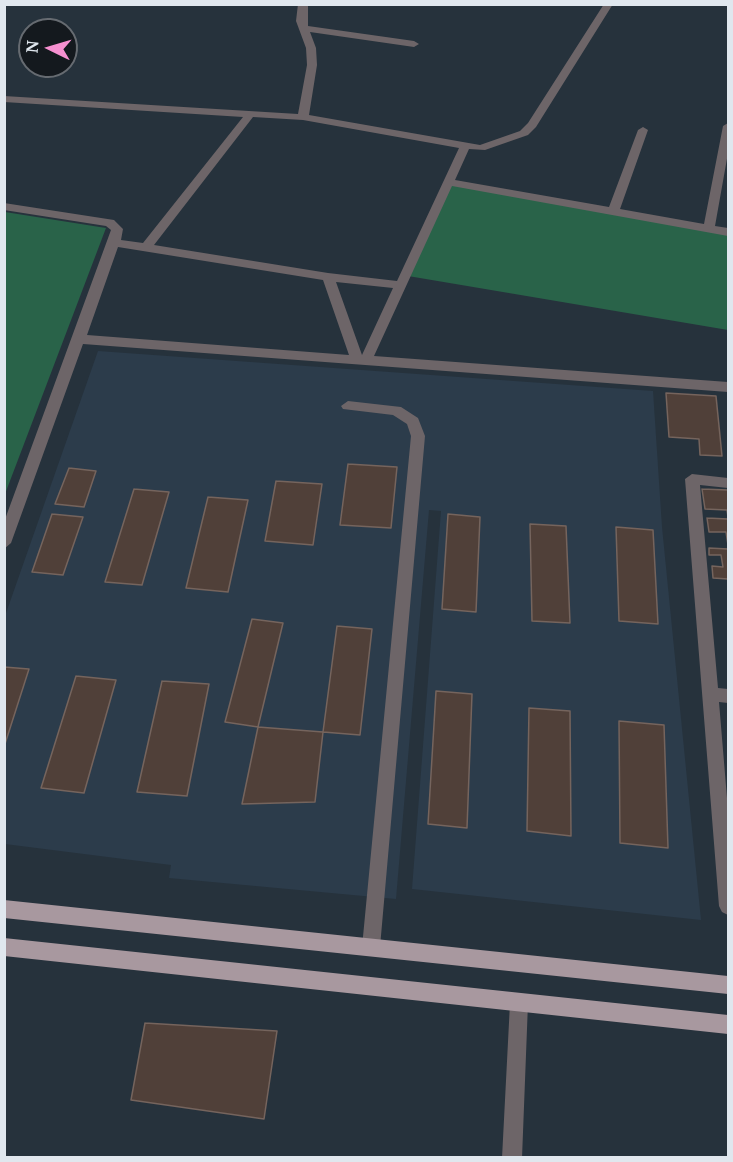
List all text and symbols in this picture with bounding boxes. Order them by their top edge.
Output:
north arrow [18,18,78,78]
text: N [21,39,44,54]

